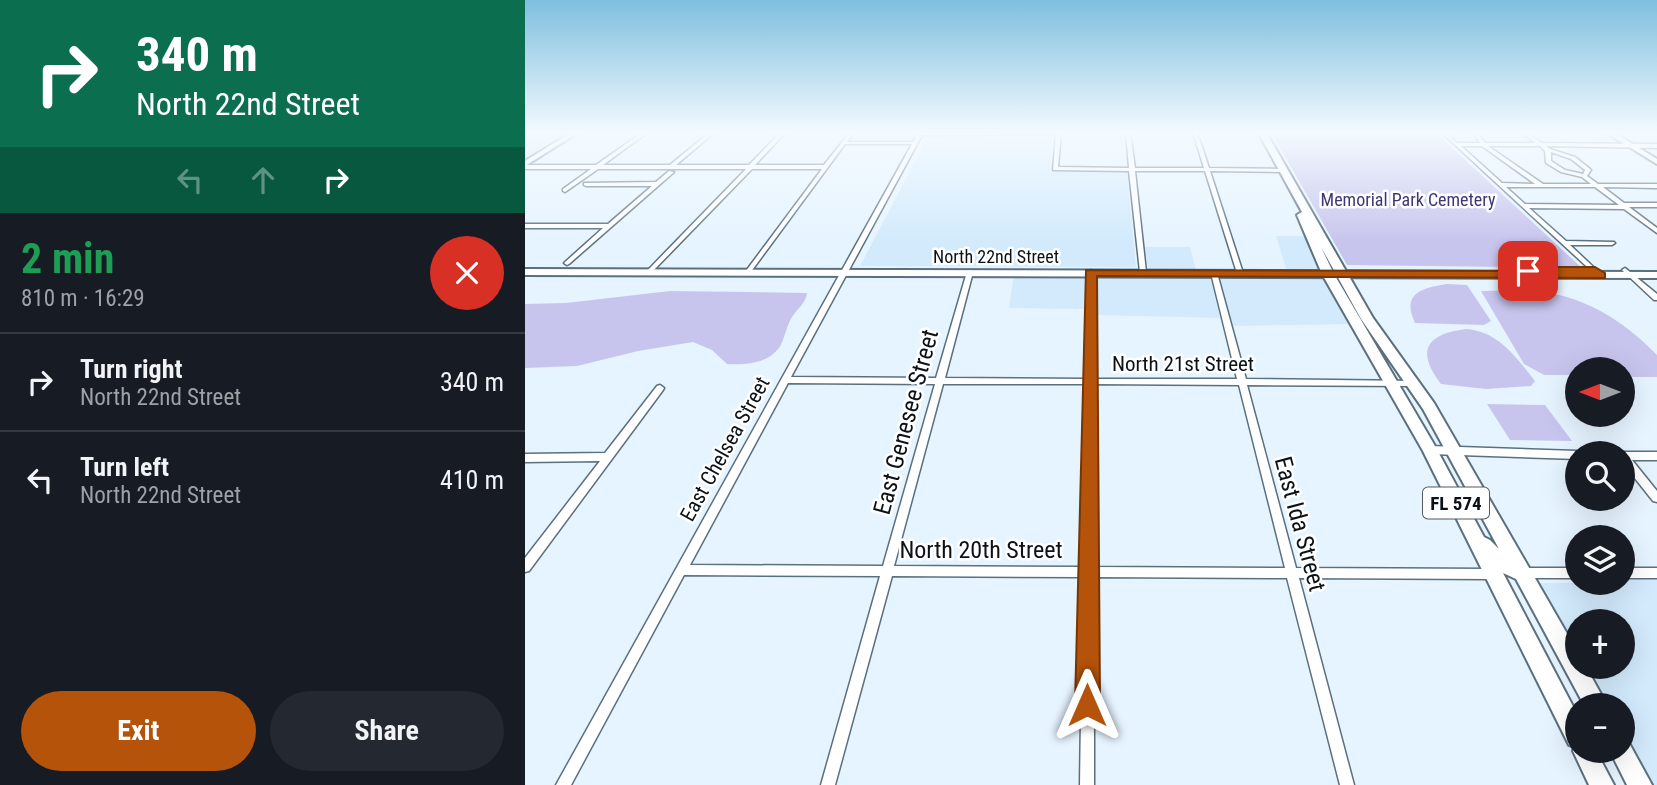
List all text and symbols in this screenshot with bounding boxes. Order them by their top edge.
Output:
text: 340 m [136,26,258,83]
icon: right [21,28,112,119]
text: North 22nd Street [136,85,360,123]
icon: left [171,161,209,199]
icon: ahead [244,161,282,199]
icon: right [317,161,355,199]
park label: Memorial Park Cemetery [1321,189,1496,210]
text: 2 min [21,234,114,283]
button: close [430,236,504,310]
pin [1498,241,1558,301]
street label: North 22nd Street [933,246,1059,267]
icon: arrive [1509,252,1547,290]
text: 810 m · 16:29 [21,285,145,312]
street label: East Genesee Street [868,326,944,518]
street label: North 21st Street [1112,352,1254,376]
text: Turn right [80,354,182,384]
north arrow [1565,357,1635,427]
map controls [1565,357,1635,763]
icon: right [21,363,59,401]
text: 340 m [440,367,504,397]
street label: East Chelsea Street [675,373,775,525]
text: North 22nd Street [80,384,241,411]
button: search [1565,441,1635,511]
text: Turn left [80,452,169,482]
street label: East Ida Street [1269,454,1331,594]
icon: left [21,461,59,499]
text: 410 m [440,465,504,495]
text: North 22nd Street [80,482,241,509]
road number: FL 574 [1423,488,1489,518]
button: layers [1565,525,1635,595]
street label: North 20th Street [899,536,1063,564]
button: + [1565,609,1635,679]
position arrow [1050,668,1124,742]
button: Exit [21,691,256,771]
button: Share [270,691,504,771]
button: − [1565,693,1635,763]

